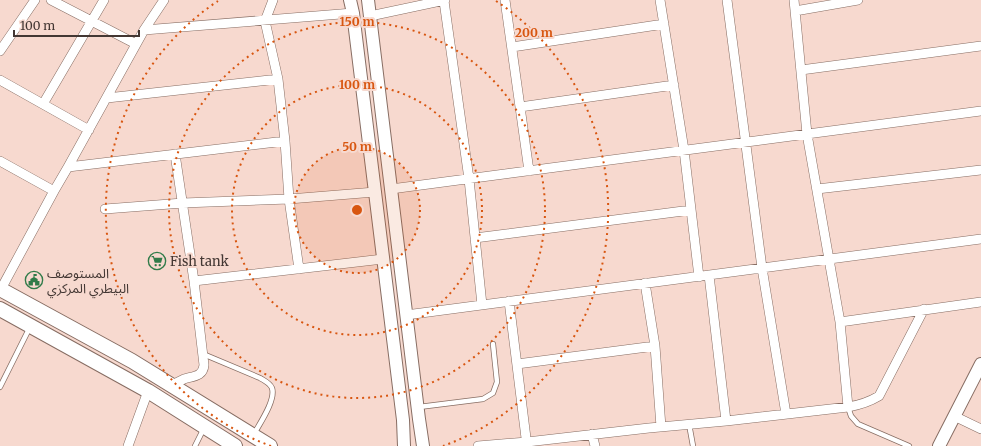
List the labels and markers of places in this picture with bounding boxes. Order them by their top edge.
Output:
centre of rings [350,203,364,217]
supermarket icon: Fish tank [147,251,167,271]
place label: Fish tank [170,253,230,270]
place label: المستوصف البيطري المركزي [47,265,129,299]
public building icon: المستوصف البيطري المركزي [24,270,44,290]

